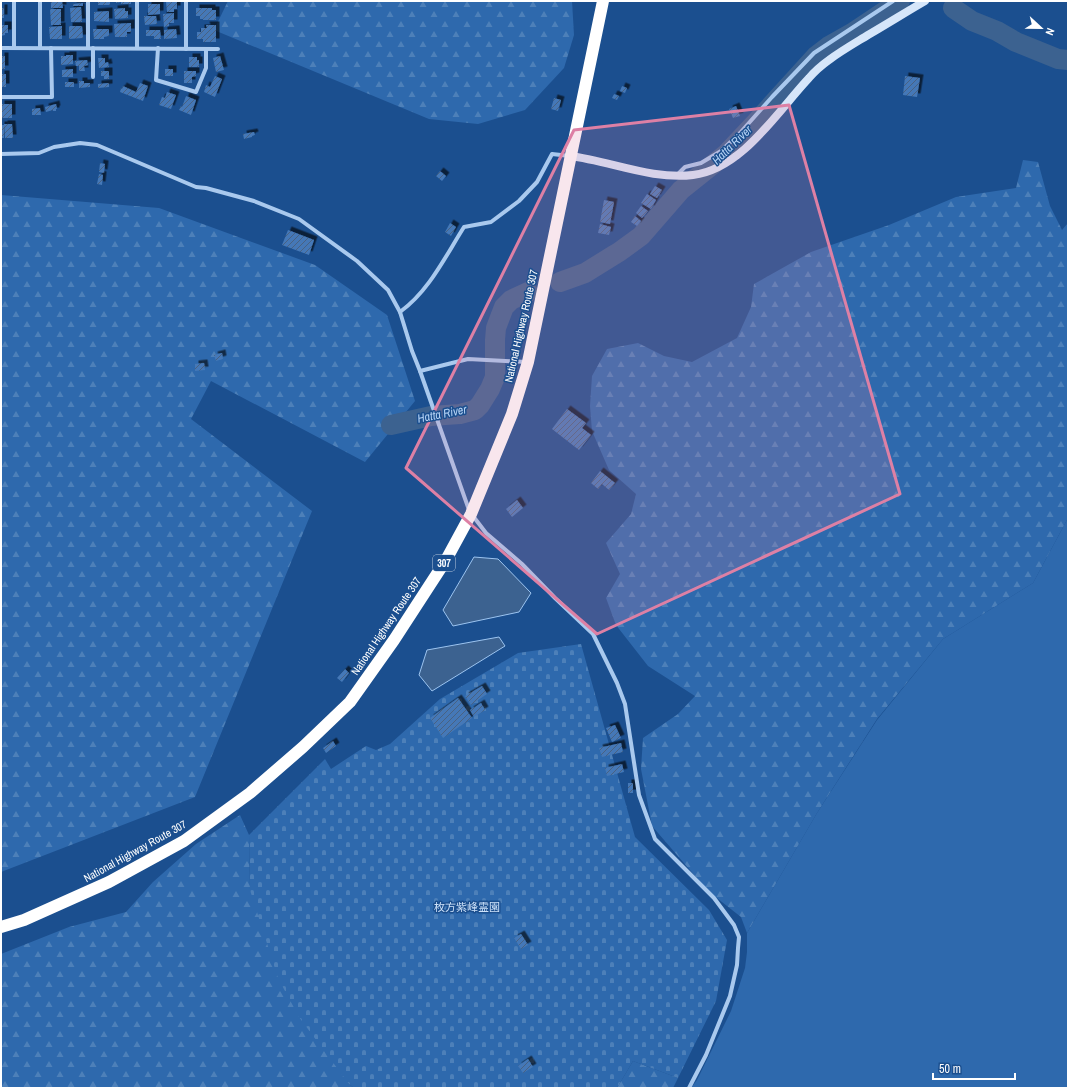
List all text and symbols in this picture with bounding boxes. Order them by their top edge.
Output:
north arrow [1021,8,1061,48]
text: N [1043,26,1058,37]
water label: Hatta River [709,121,756,168]
street label: National Highway Route 307 [501,268,541,384]
water label: Hatta River [416,401,469,427]
road number: 307 [433,555,455,571]
street label: National Highway Route 307 [348,574,424,678]
street label: National Highway Route 307 [81,817,189,885]
park label: 枚方紫峰霊園 [434,900,500,914]
scale bar [933,1055,1015,1081]
text: 50 m [939,1061,961,1077]

